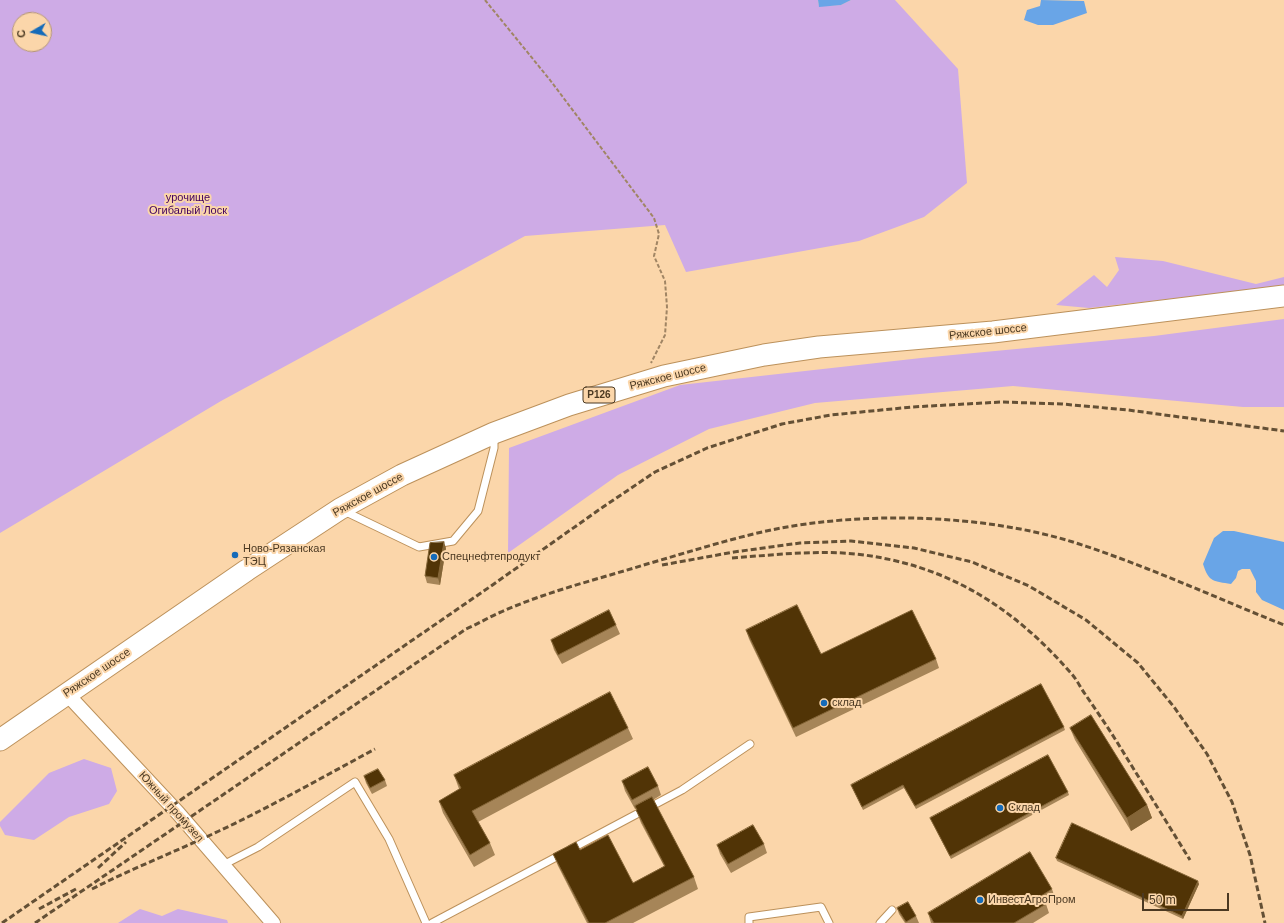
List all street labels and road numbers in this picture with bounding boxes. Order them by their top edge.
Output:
street label: Ряжское шоссе [948,321,1028,343]
street label: Ряжское шоссе [629,361,707,393]
road number: Р126 [583,387,615,403]
street label: Ряжское шоссе [331,470,405,520]
street label: Ряжское шоссе [61,646,133,700]
street label: Южный промузел [136,769,206,845]

